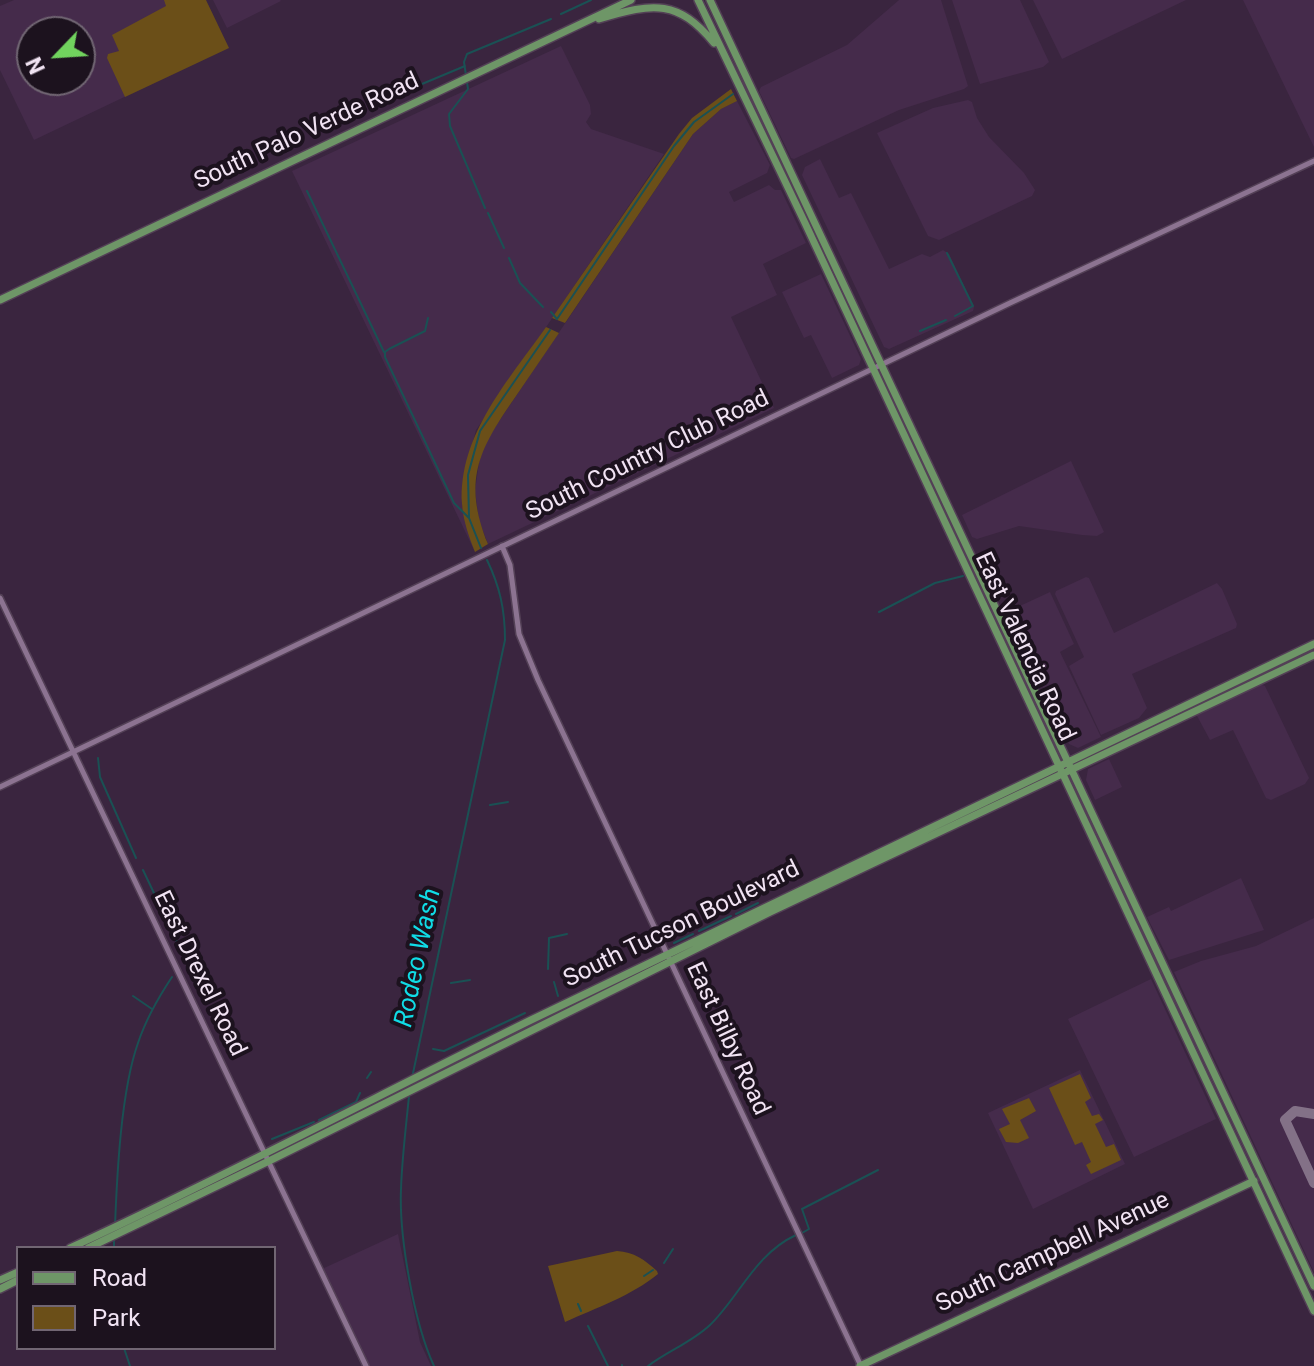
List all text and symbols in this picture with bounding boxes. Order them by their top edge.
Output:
north arrow [16,16,96,96]
text: N [21,53,50,78]
street label: South Palo Verde Road [190,67,424,197]
street label: South Country Club Road [522,385,774,527]
street label: East Valencia Road [968,548,1080,746]
street label: South Tucson Boulevard [559,855,805,995]
water label: Rodeo Wash [389,886,449,1030]
street label: East Drexel Road [146,887,252,1061]
street label: East Bilby Road [679,958,775,1120]
street label: South Campbell Avenue [932,1186,1174,1320]
legend [16,1246,276,1350]
text: Road [92,1264,147,1292]
text: Park [92,1304,140,1332]

